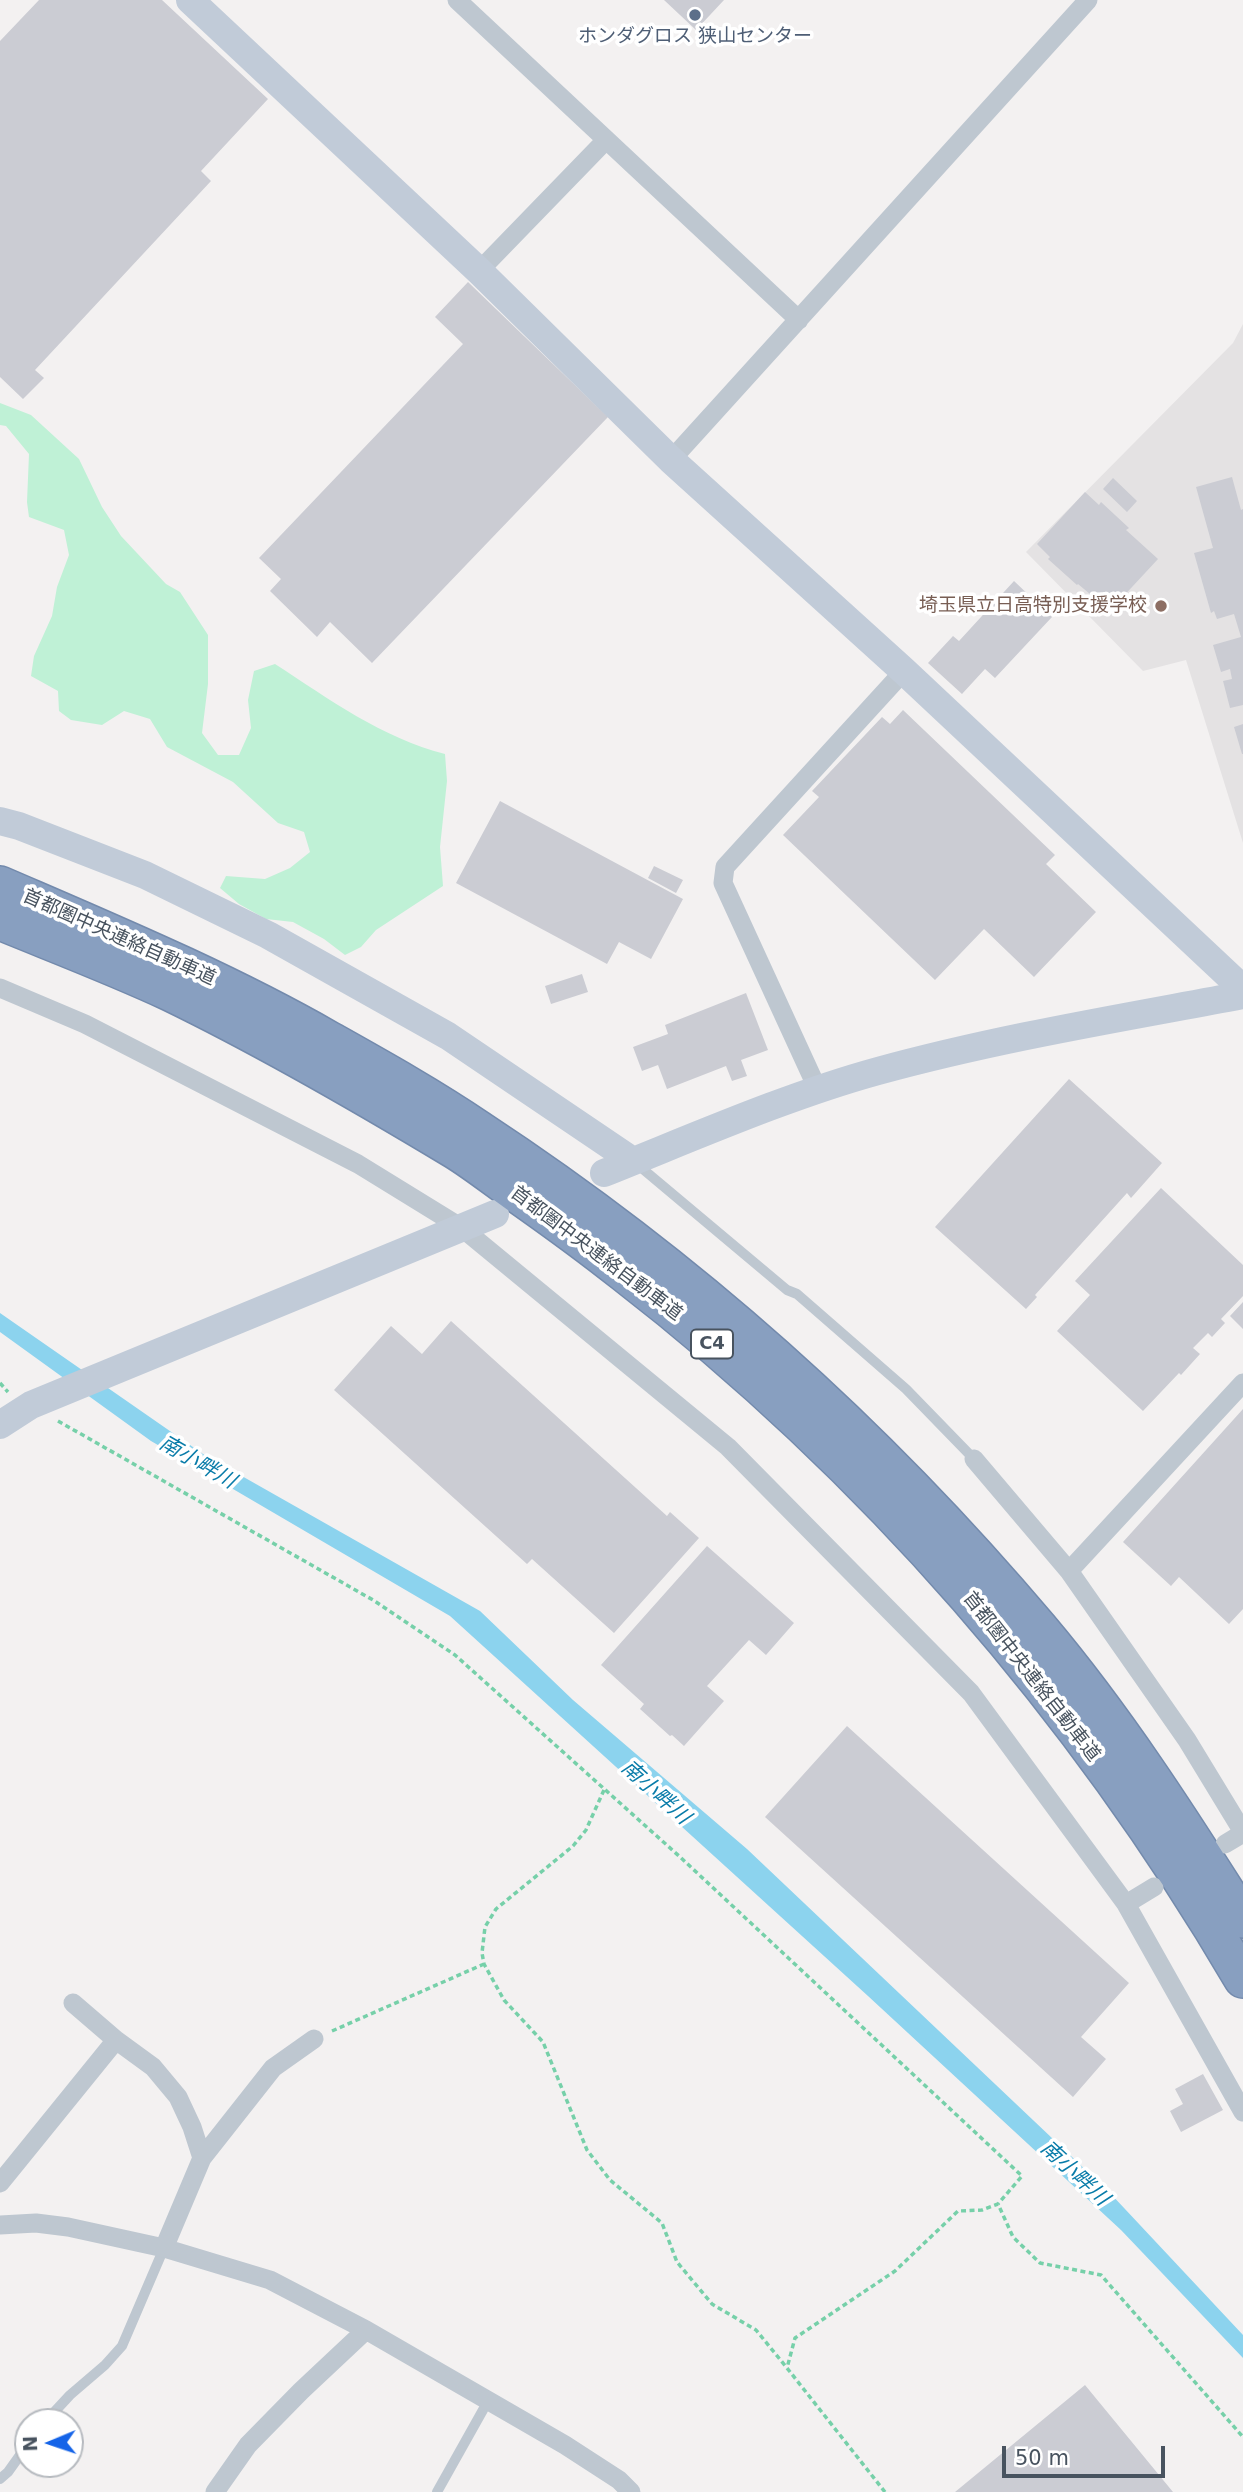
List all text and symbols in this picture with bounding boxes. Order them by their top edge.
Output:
marker: ホンダグロス 狭山センター [687,7,703,23]
place label: ホンダグロス 狭山センター [578,26,812,48]
place label: 埼玉県立日高特別支援学校 [919,595,1147,617]
marker: 埼玉県立日高特別支援学校 [1153,598,1169,614]
street label: 首都圏中央連絡自動車道 [19,885,219,991]
street label: 首都圏中央連絡自動車道 [506,1182,686,1326]
road number: C4 [691,1330,733,1358]
water label: 南小畔川 [154,1431,240,1495]
street label: 首都圏中央連絡自動車道 [958,1588,1104,1766]
water label: 南小畔川 [615,1756,695,1830]
water label: 南小畔川 [1035,2136,1113,2212]
north arrow [14,2408,84,2478]
scale bar [1005,2432,1168,2476]
text: N [19,2435,41,2452]
text: 50 m [1015,2446,1069,2470]

